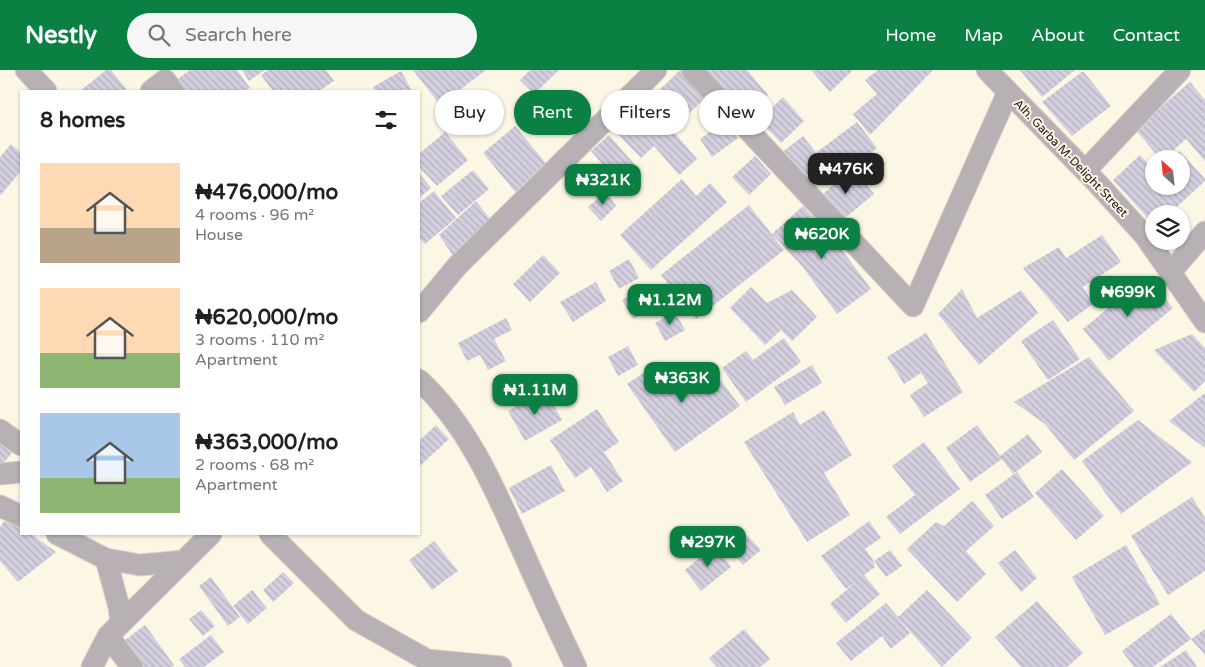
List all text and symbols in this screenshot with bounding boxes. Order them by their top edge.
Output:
search box [127,13,477,58]
text: Nestly [25,21,97,50]
icon: search [145,21,173,49]
text: Search here [185,24,292,46]
text: Home [885,24,936,46]
text: Map [964,24,1003,46]
text: About [1031,24,1085,46]
text: Contact [1113,24,1180,46]
chip: Buy [435,90,504,135]
chip: Rent [514,90,591,135]
chip: Filters [601,90,689,135]
chip: New [699,90,773,135]
street label: Alh. Garba M-Delight Street [1011,96,1131,220]
icon: filters [372,106,400,134]
text: 8 homes [40,108,125,133]
north arrow [1145,150,1190,195]
map controls [1145,150,1190,250]
pin: ₦476K [811,152,881,195]
text: ₦476K [819,159,873,179]
pin: ₦321K [568,164,638,206]
text: ₦321K [576,170,630,190]
text: ₦476,000/mo [195,180,338,205]
icon: home [80,183,140,243]
text: 4 rooms · 96 m² [195,205,314,225]
button: layers [1145,205,1190,250]
pin: ₦620K [787,218,857,260]
text: ₦620K [795,224,849,244]
text: House [195,225,243,245]
pin: ₦699K [1093,276,1163,318]
text: ₦699K [1101,282,1155,302]
pin: ₦1.12M [629,284,711,326]
text: ₦1.12M [638,290,702,310]
text: ₦620,000/mo [195,305,338,330]
icon: home [80,308,140,368]
text: 3 rooms · 110 m² [195,330,324,350]
text: Apartment [195,350,278,370]
pin: ₦363K [647,362,717,404]
text: ₦363K [655,368,709,388]
pin: ₦1.11M [494,374,576,416]
text: ₦1.11M [503,380,567,400]
text: ₦363,000/mo [195,430,338,455]
icon: home [80,433,140,493]
text: 2 rooms · 68 m² [195,455,314,475]
text: Apartment [195,475,278,495]
pin: ₦297K [673,526,743,568]
text: ₦297K [681,532,735,552]

